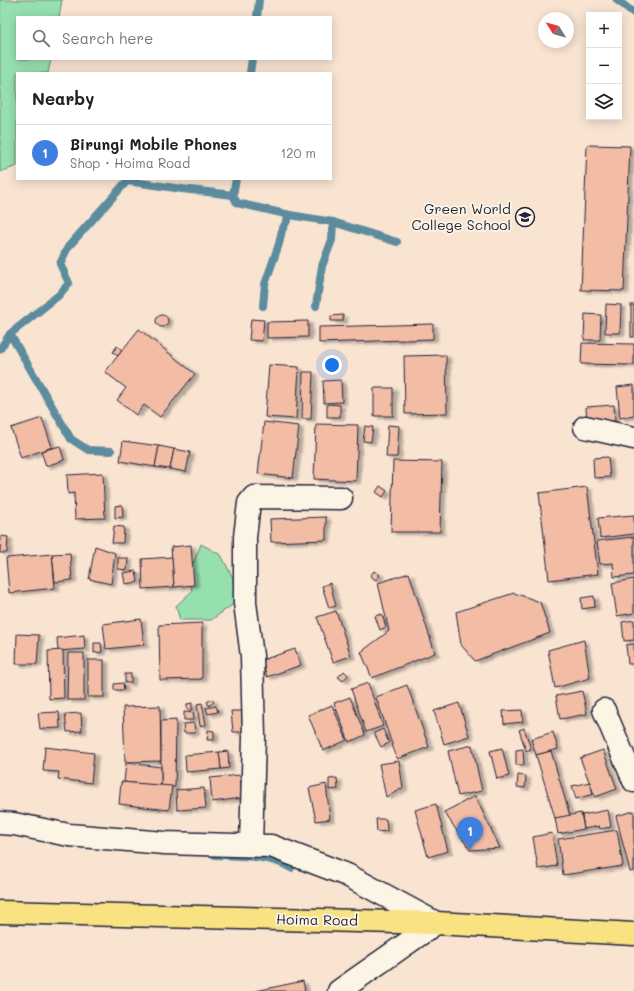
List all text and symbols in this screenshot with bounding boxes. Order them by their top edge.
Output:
north arrow [538,12,574,48]
map controls [586,12,622,120]
button: + [586,12,622,48]
search box [16,16,332,60]
icon: search [30,27,52,49]
text: Search here [62,28,153,48]
button: − [586,48,622,84]
button: layers [586,84,622,120]
text: Nearby [32,87,94,109]
text: Birungi Mobile Phones [70,134,237,154]
text: 1 [42,144,48,161]
text: 120 m [280,144,316,161]
text: Shop · Hoima Road [70,154,190,171]
place label: Green World College School [412,199,511,234]
school or university icon: Green World College School [514,206,536,228]
your location [322,355,342,375]
pin: 1 [457,817,483,850]
street label: Hoima Road [276,909,358,930]

